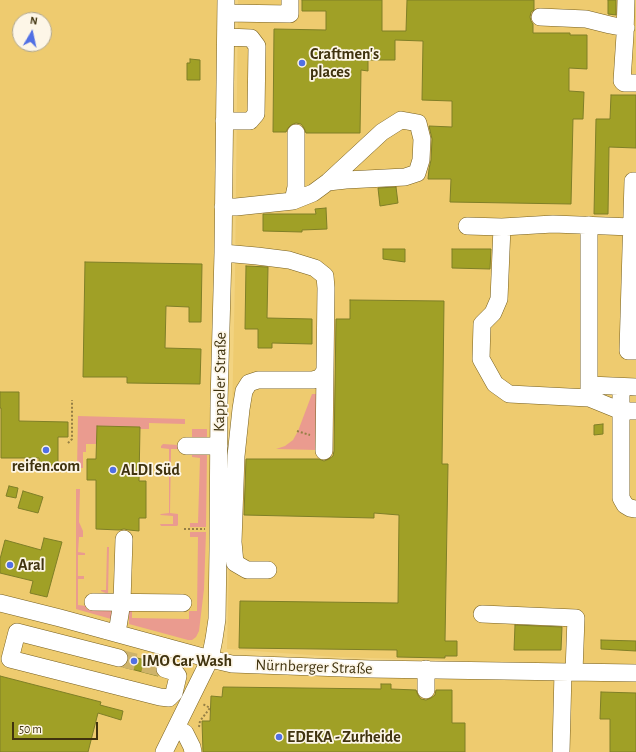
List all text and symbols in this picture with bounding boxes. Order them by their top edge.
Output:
north arrow [12,12,52,52]
text: N [29,15,38,27]
place label: Craftmen's places [310,44,379,82]
marker: Craftmen's places [297,58,307,68]
street label: Kappeler Straße [210,332,230,432]
marker: reifen.com [41,445,51,455]
place label: reifen.com [12,456,80,476]
place label: ALDI Süd [121,460,180,480]
marker: ALDI Süd [108,465,118,475]
place label: Aral [18,555,45,575]
marker: Aral [5,560,15,570]
place label: IMO Car Wash [142,651,232,671]
street label: Nürnberger Straße [255,655,373,679]
marker: IMO Car Wash [129,656,139,666]
scale bar [14,714,100,740]
text: 50 m [19,723,42,735]
place label: EDEKA - Zurheide [287,727,401,747]
marker: EDEKA - Zurheide [274,732,284,742]

